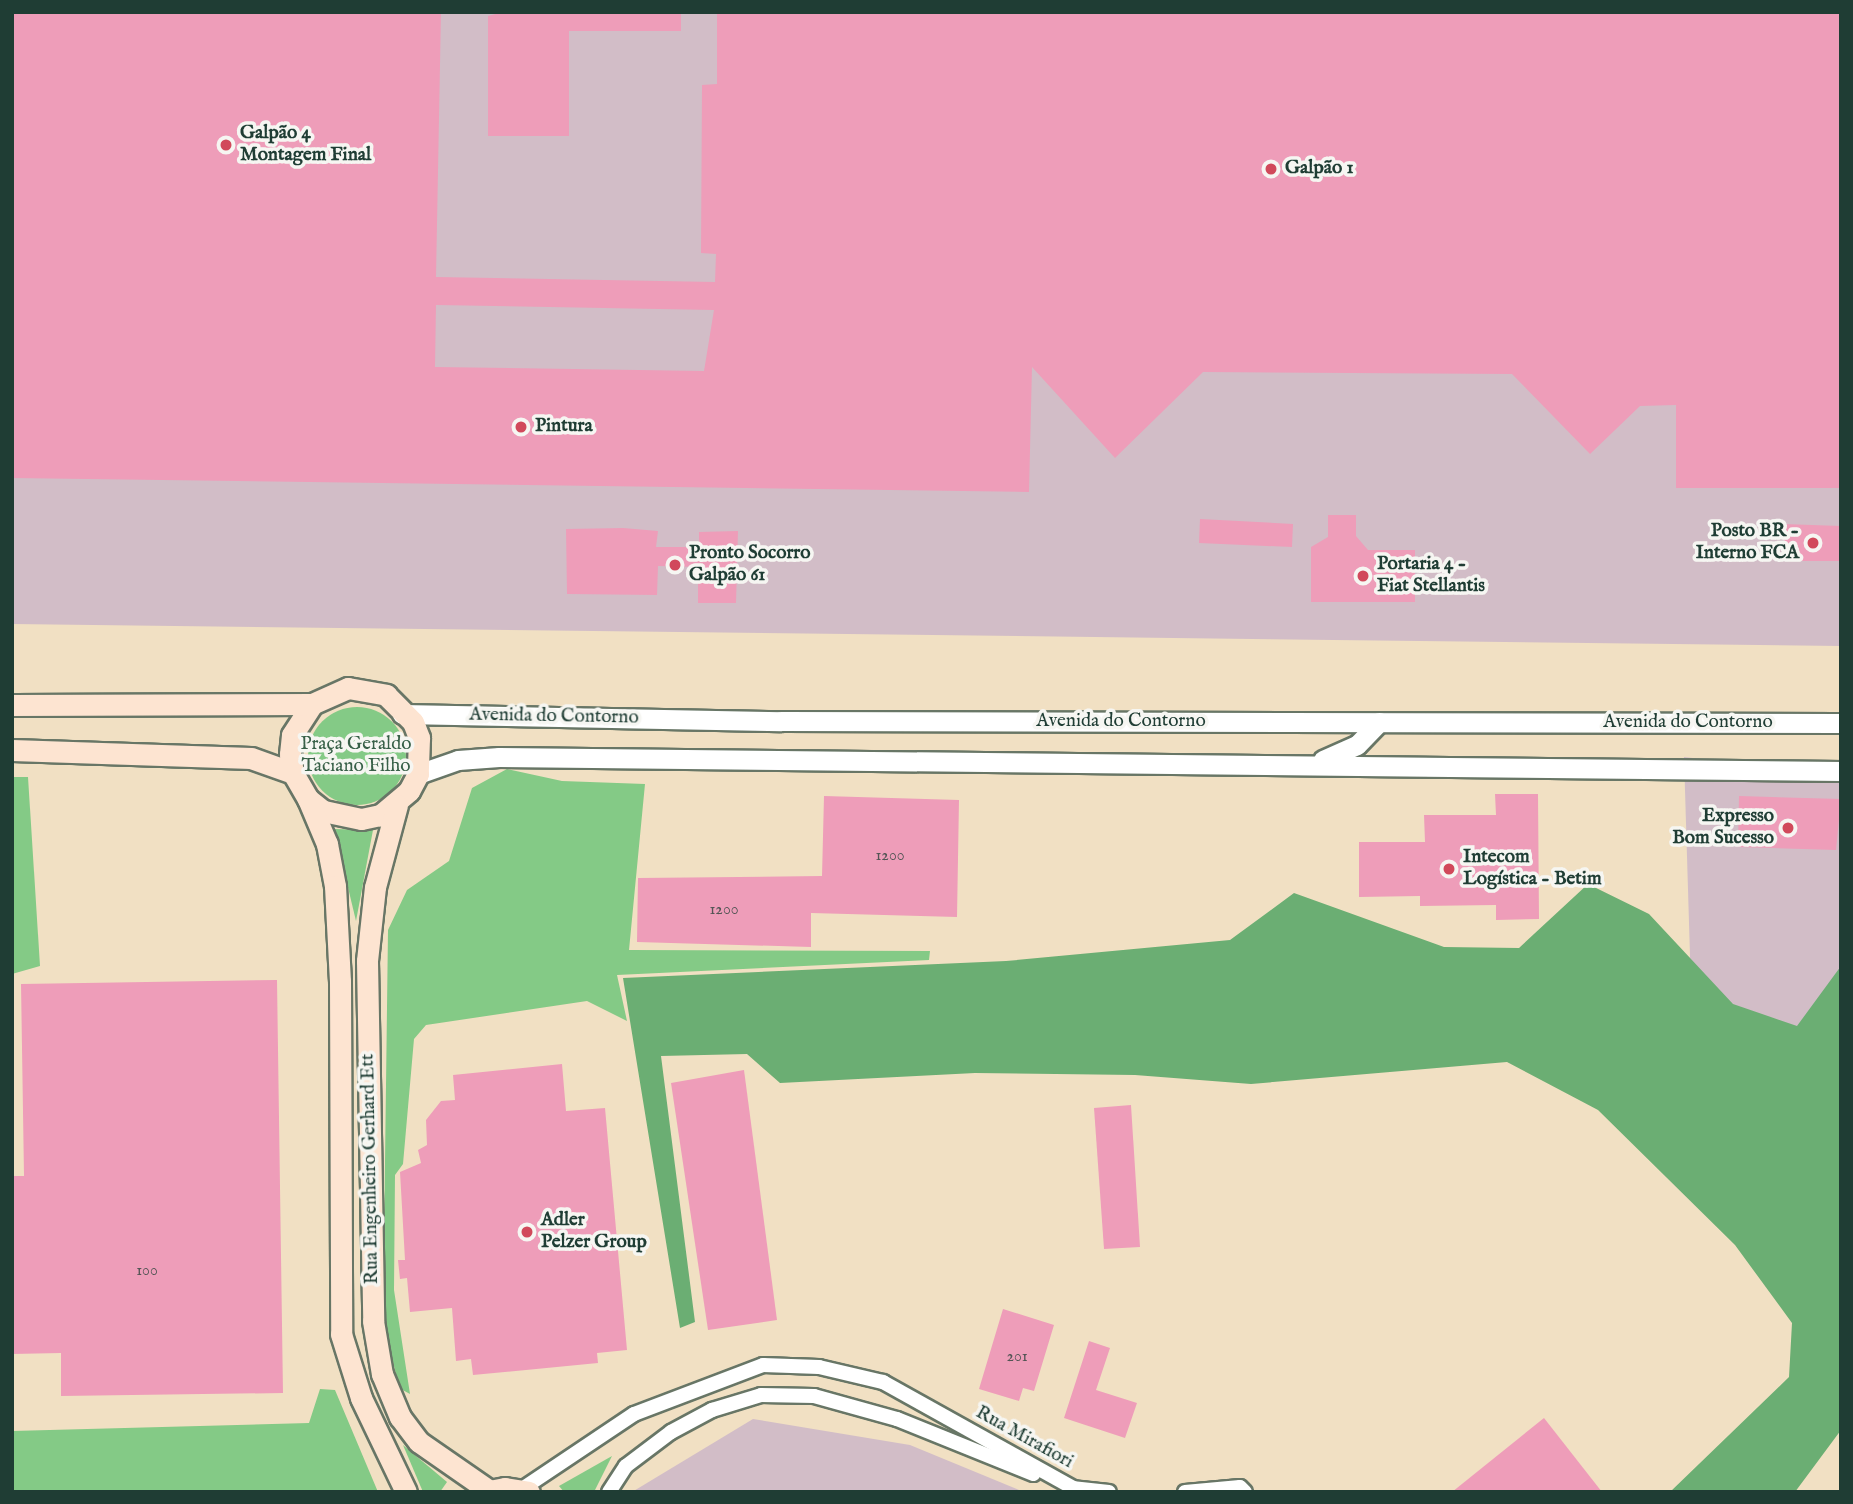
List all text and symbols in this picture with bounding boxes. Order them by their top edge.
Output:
place label: Galpão 4 Montagem Final [240,123,371,167]
marker: Galpão 4 Montagem Final [218,137,234,153]
place label: Galpão 1 [1285,158,1353,180]
marker: Galpão 1 [1263,161,1279,177]
place label: Pintura [535,416,593,438]
marker: Pintura [513,419,529,435]
place label: Posto BR - Interno FCA [1696,521,1799,565]
marker: Posto BR - Interno FCA [1805,535,1821,551]
place label: Pronto Socorro Galpão 61 [689,543,811,587]
place label: Portaria 4 - Fiat Stellantis [1377,554,1485,598]
marker: Pronto Socorro Galpão 61 [667,557,683,573]
marker: Portaria 4 - Fiat Stellantis [1355,568,1371,584]
street label: Avenida do Contorno [469,704,639,730]
street label: Avenida do Contorno [1036,711,1206,733]
street label: Avenida do Contorno [1603,712,1773,734]
park label: Praça Geraldo Taciano Filho [300,734,412,778]
place label: Expresso Bom Sucesso [1672,806,1774,850]
marker: Expresso Bom Sucesso [1780,820,1796,836]
house number: 1200 [875,846,905,866]
place label: Intecom Logística - Betim [1463,847,1602,891]
marker: Intecom Logística - Betim [1441,861,1457,877]
house number: 1200 [709,900,739,920]
street label: Rua Engenheiro Gerhard Ett [358,1053,384,1285]
place label: Adler Pelzer Group [541,1210,647,1254]
marker: Adler Pelzer Group [519,1224,535,1240]
house number: 100 [136,1261,158,1281]
house number: 201 [1006,1347,1028,1367]
street label: Rua Mirafiori [971,1402,1077,1474]

